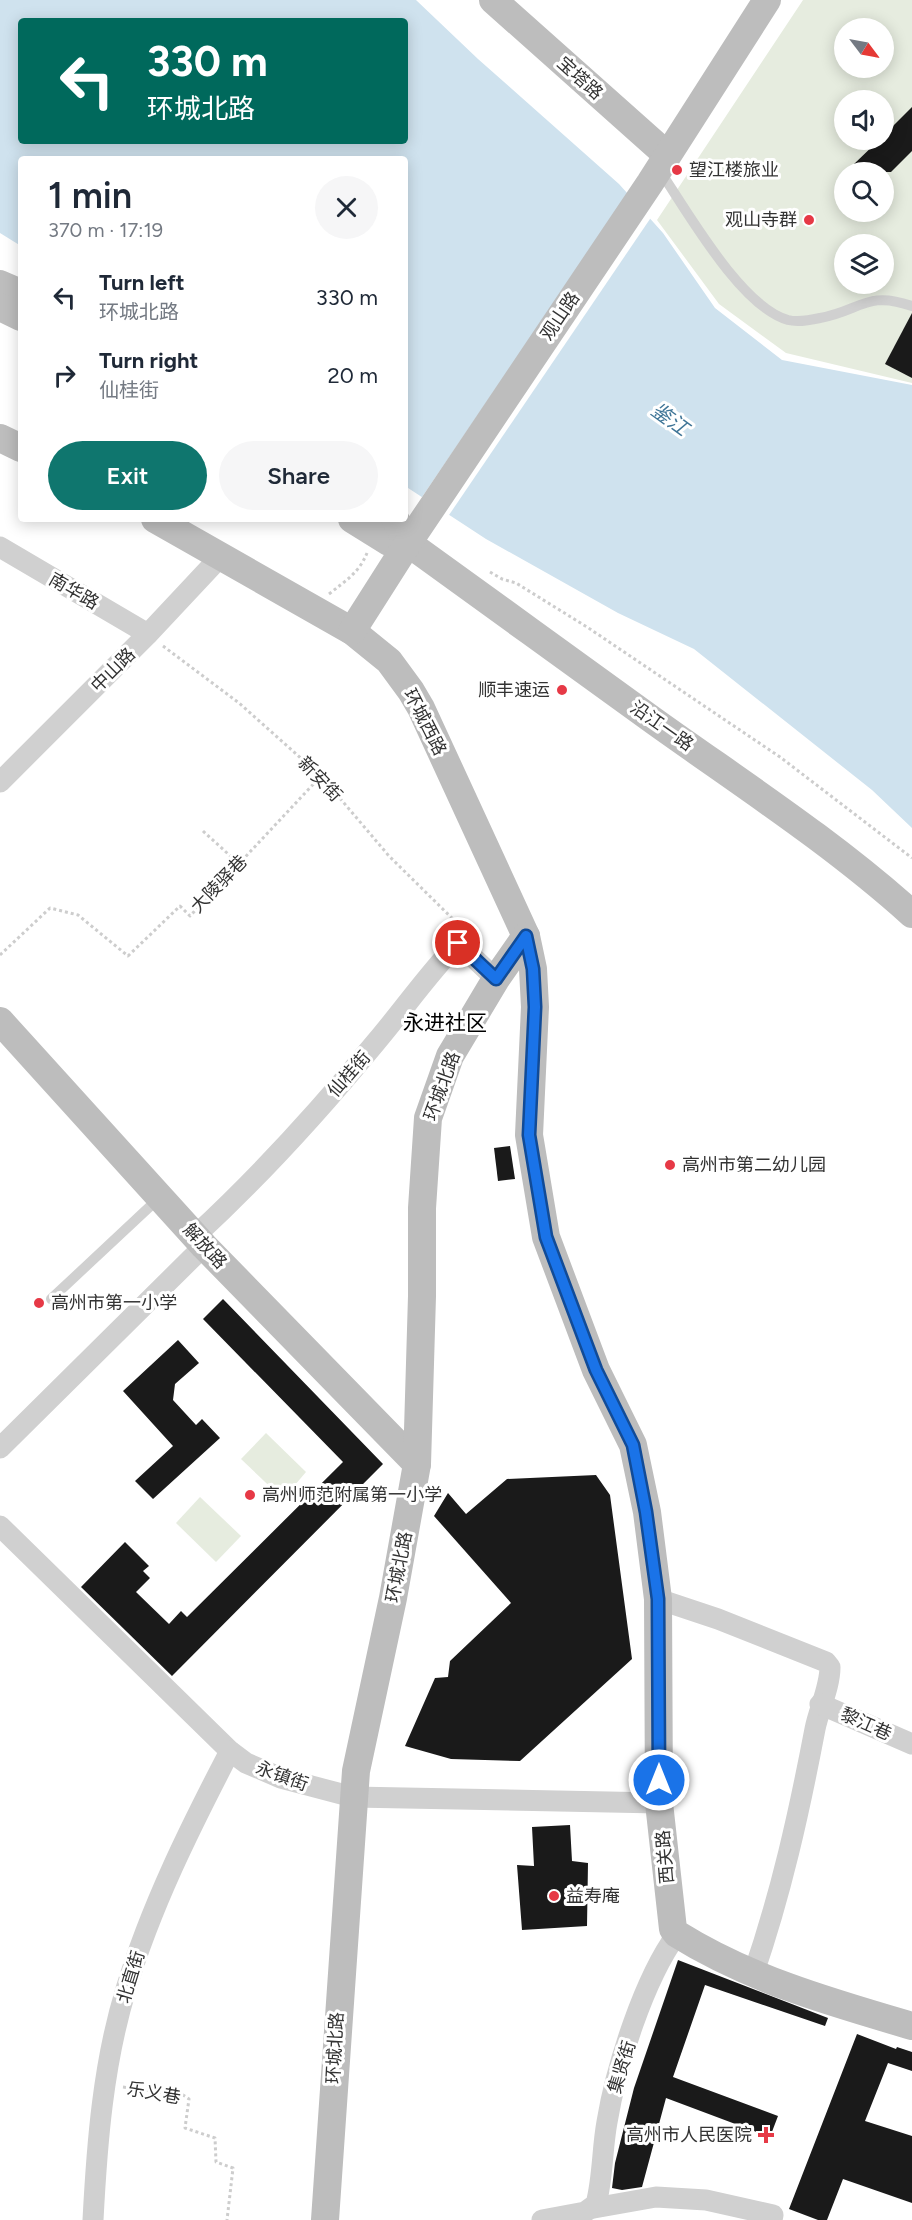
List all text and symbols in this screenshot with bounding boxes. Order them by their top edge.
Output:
north arrow [834,18,894,78]
map controls [834,18,894,294]
text: 330 m [147,36,268,87]
icon: left [48,42,126,120]
street label: 宝塔路 [553,52,607,104]
button: sound [834,90,894,150]
text: 环城北路 [147,92,255,125]
place label: 望江楼旅业 [689,159,779,181]
button: search [834,162,894,222]
marker: 望江楼旅业 [670,163,684,177]
text: 1 min [48,174,132,217]
button: close [315,176,378,239]
place label: 观山寺群 [725,209,797,231]
marker: 观山寺群 [802,213,816,227]
text: 370 m · 17:19 [48,218,163,242]
button: layers [834,234,894,294]
text: Turn left [99,269,185,296]
icon: left [48,281,81,314]
text: 330 m [316,284,378,311]
street label: 观山路 [536,287,584,345]
text: 环城北路 [99,300,179,324]
text: Turn right [99,347,198,374]
icon: right [48,359,81,392]
text: 20 m [327,362,378,389]
text: 仙桂街 [99,378,159,402]
water label: 鉴江 [647,398,695,442]
button: Exit [48,441,207,510]
button: Share [219,441,378,510]
street label: 南华路 [45,568,103,614]
street label: 中山路 [86,643,140,697]
place label: 顺丰速运 [478,679,550,701]
marker: 顺丰速运 [555,683,569,697]
street label: 环城西路 [399,685,451,759]
street label: 沿江一路 [626,696,698,756]
street label: 新安街 [293,752,347,806]
street label: 大陵驿巷 [186,850,252,918]
pin [432,917,483,968]
icon: arrive [441,926,474,959]
district label: 永进社区 [403,1010,487,1035]
street label: 仙桂街 [323,1046,375,1102]
street label: 环城北路 [419,1048,465,1124]
place label: 高州市第二幼儿园 [682,1154,826,1176]
marker: 高州市第二幼儿园 [663,1158,677,1172]
street label: 解放路 [179,1219,231,1273]
place label: 高州市第一小学 [51,1292,177,1314]
marker: 高州市第一小学 [32,1296,46,1310]
place label: 高州师范附属第一小学 [262,1484,442,1506]
marker: 高州师范附属第一小学 [243,1488,257,1502]
street label: 环城北路 [381,1530,417,1604]
street label: 黎江巷 [837,1703,895,1745]
position arrow [627,1748,691,1812]
street label: 永镇街 [253,1756,311,1796]
street label: 西关路 [652,1829,678,1885]
place label: 益寿庵 [566,1885,620,1907]
marker: 益寿庵 [547,1889,561,1903]
street label: 北直街 [113,1948,149,2006]
street label: 环城北路 [322,2011,348,2085]
street label: 集贤街 [604,2038,640,2096]
street label: 乐义巷 [126,2077,182,2109]
place label: 高州市人民医院 [626,2124,752,2146]
marker: 高州市人民医院 [757,2126,775,2144]

